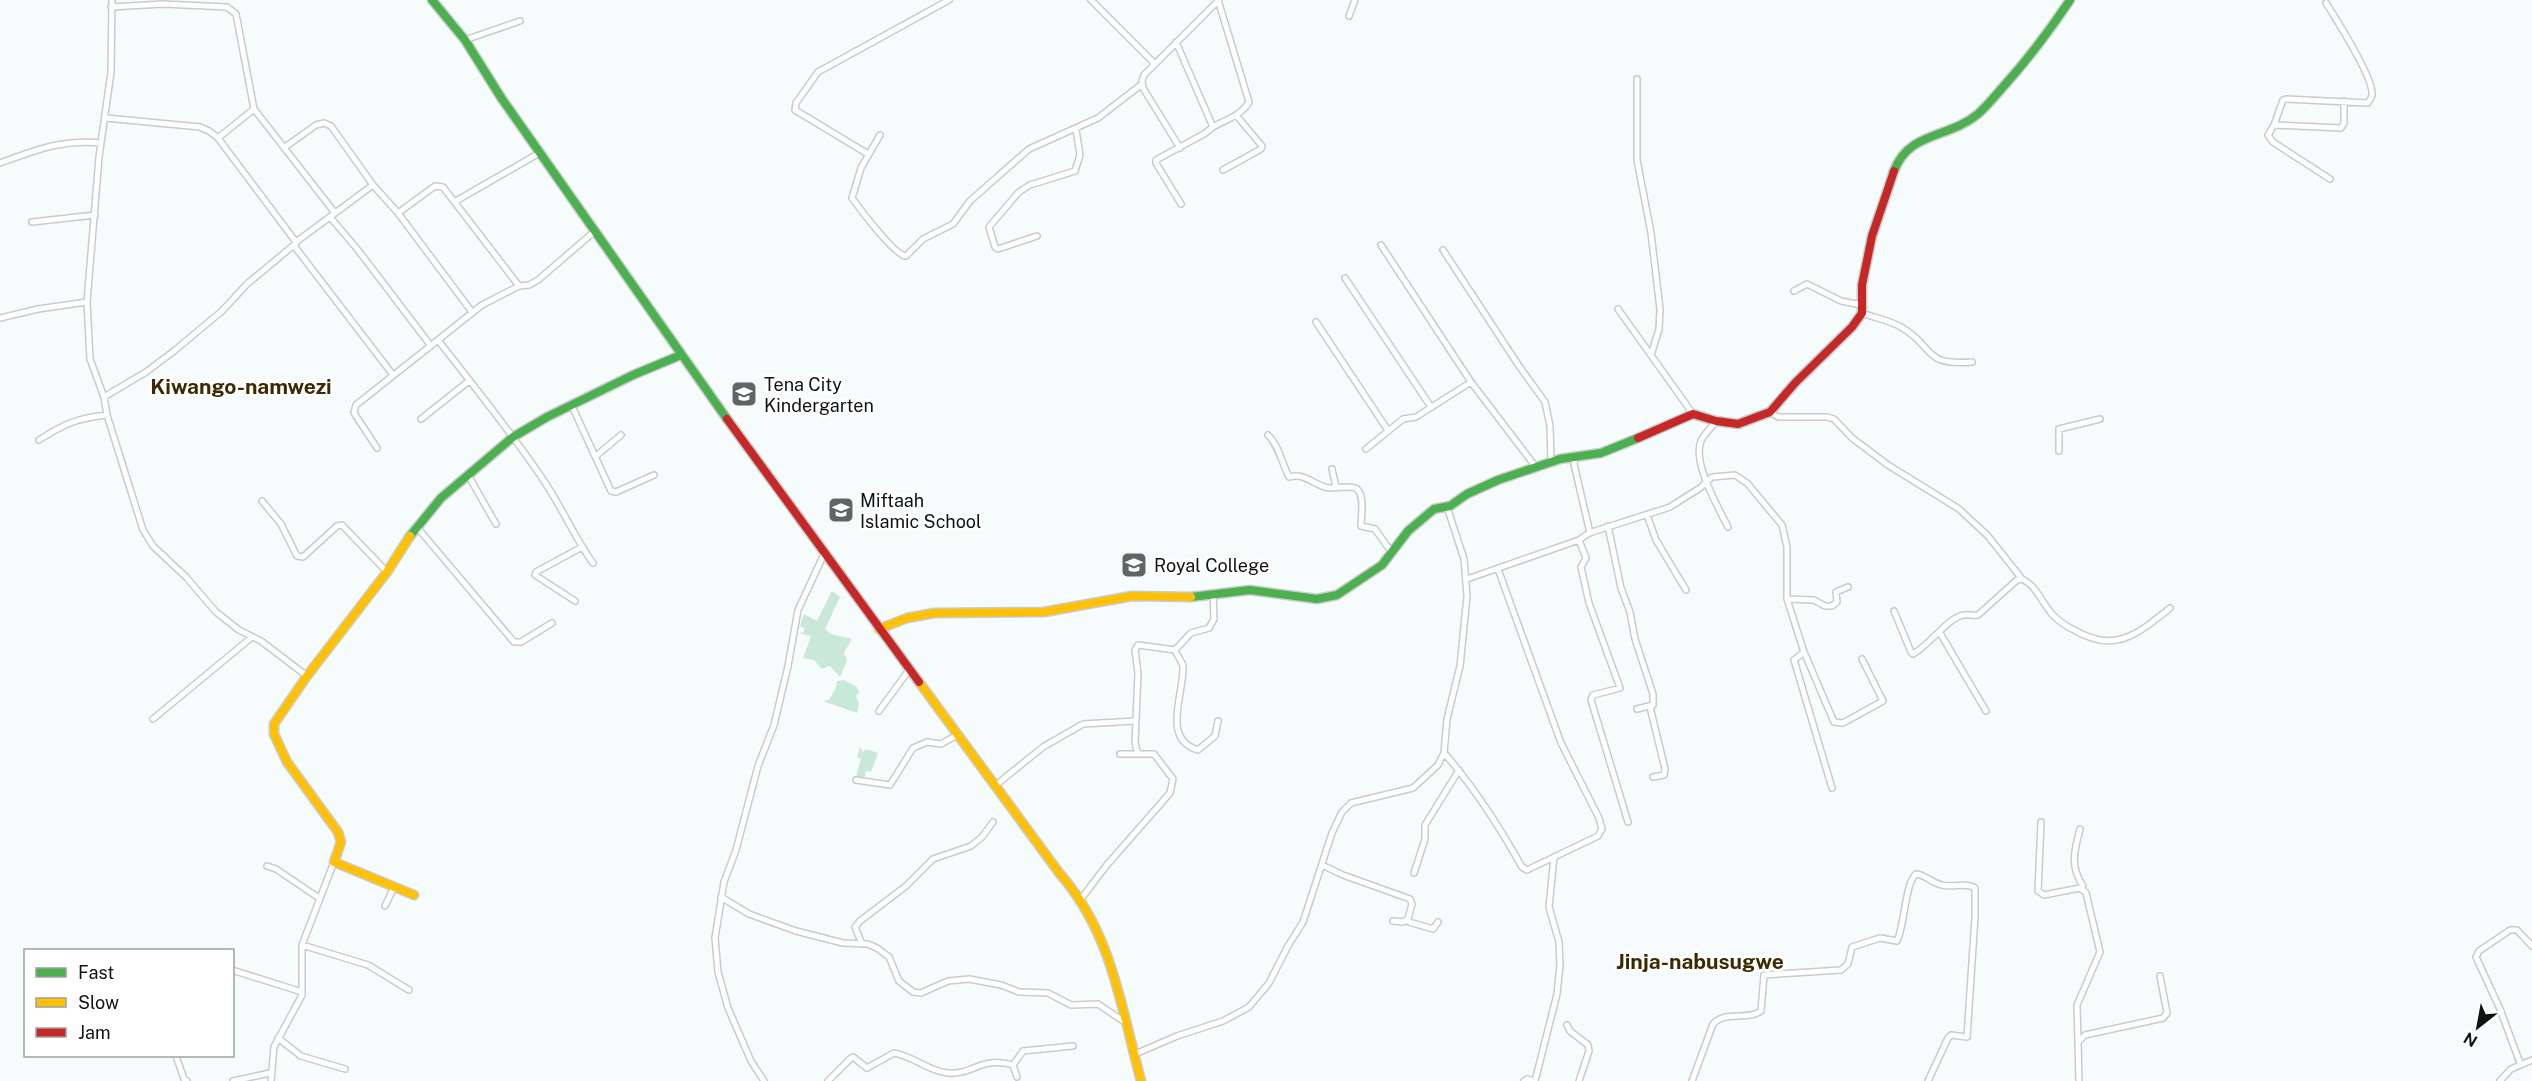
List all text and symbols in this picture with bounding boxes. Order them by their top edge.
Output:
district label: Kiwango-namwezi [150,374,332,399]
place label: Tena City Kindergarten [764,374,874,416]
school or university icon: Tena City Kindergarten [729,379,759,409]
place label: Miftaah Islamic School [860,490,982,532]
school or university icon: Miftaah Islamic School [826,495,856,525]
school or university icon: Royal College [1119,550,1149,580]
place label: Royal College [1154,555,1269,576]
legend [24,949,234,1057]
district label: Jinja-nabusugwe [1616,949,1784,974]
text: Fast [78,962,114,983]
text: Slow [78,992,119,1013]
north arrow [2448,997,2508,1057]
text: Jam [78,1022,111,1043]
text: N [2460,1028,2481,1051]

